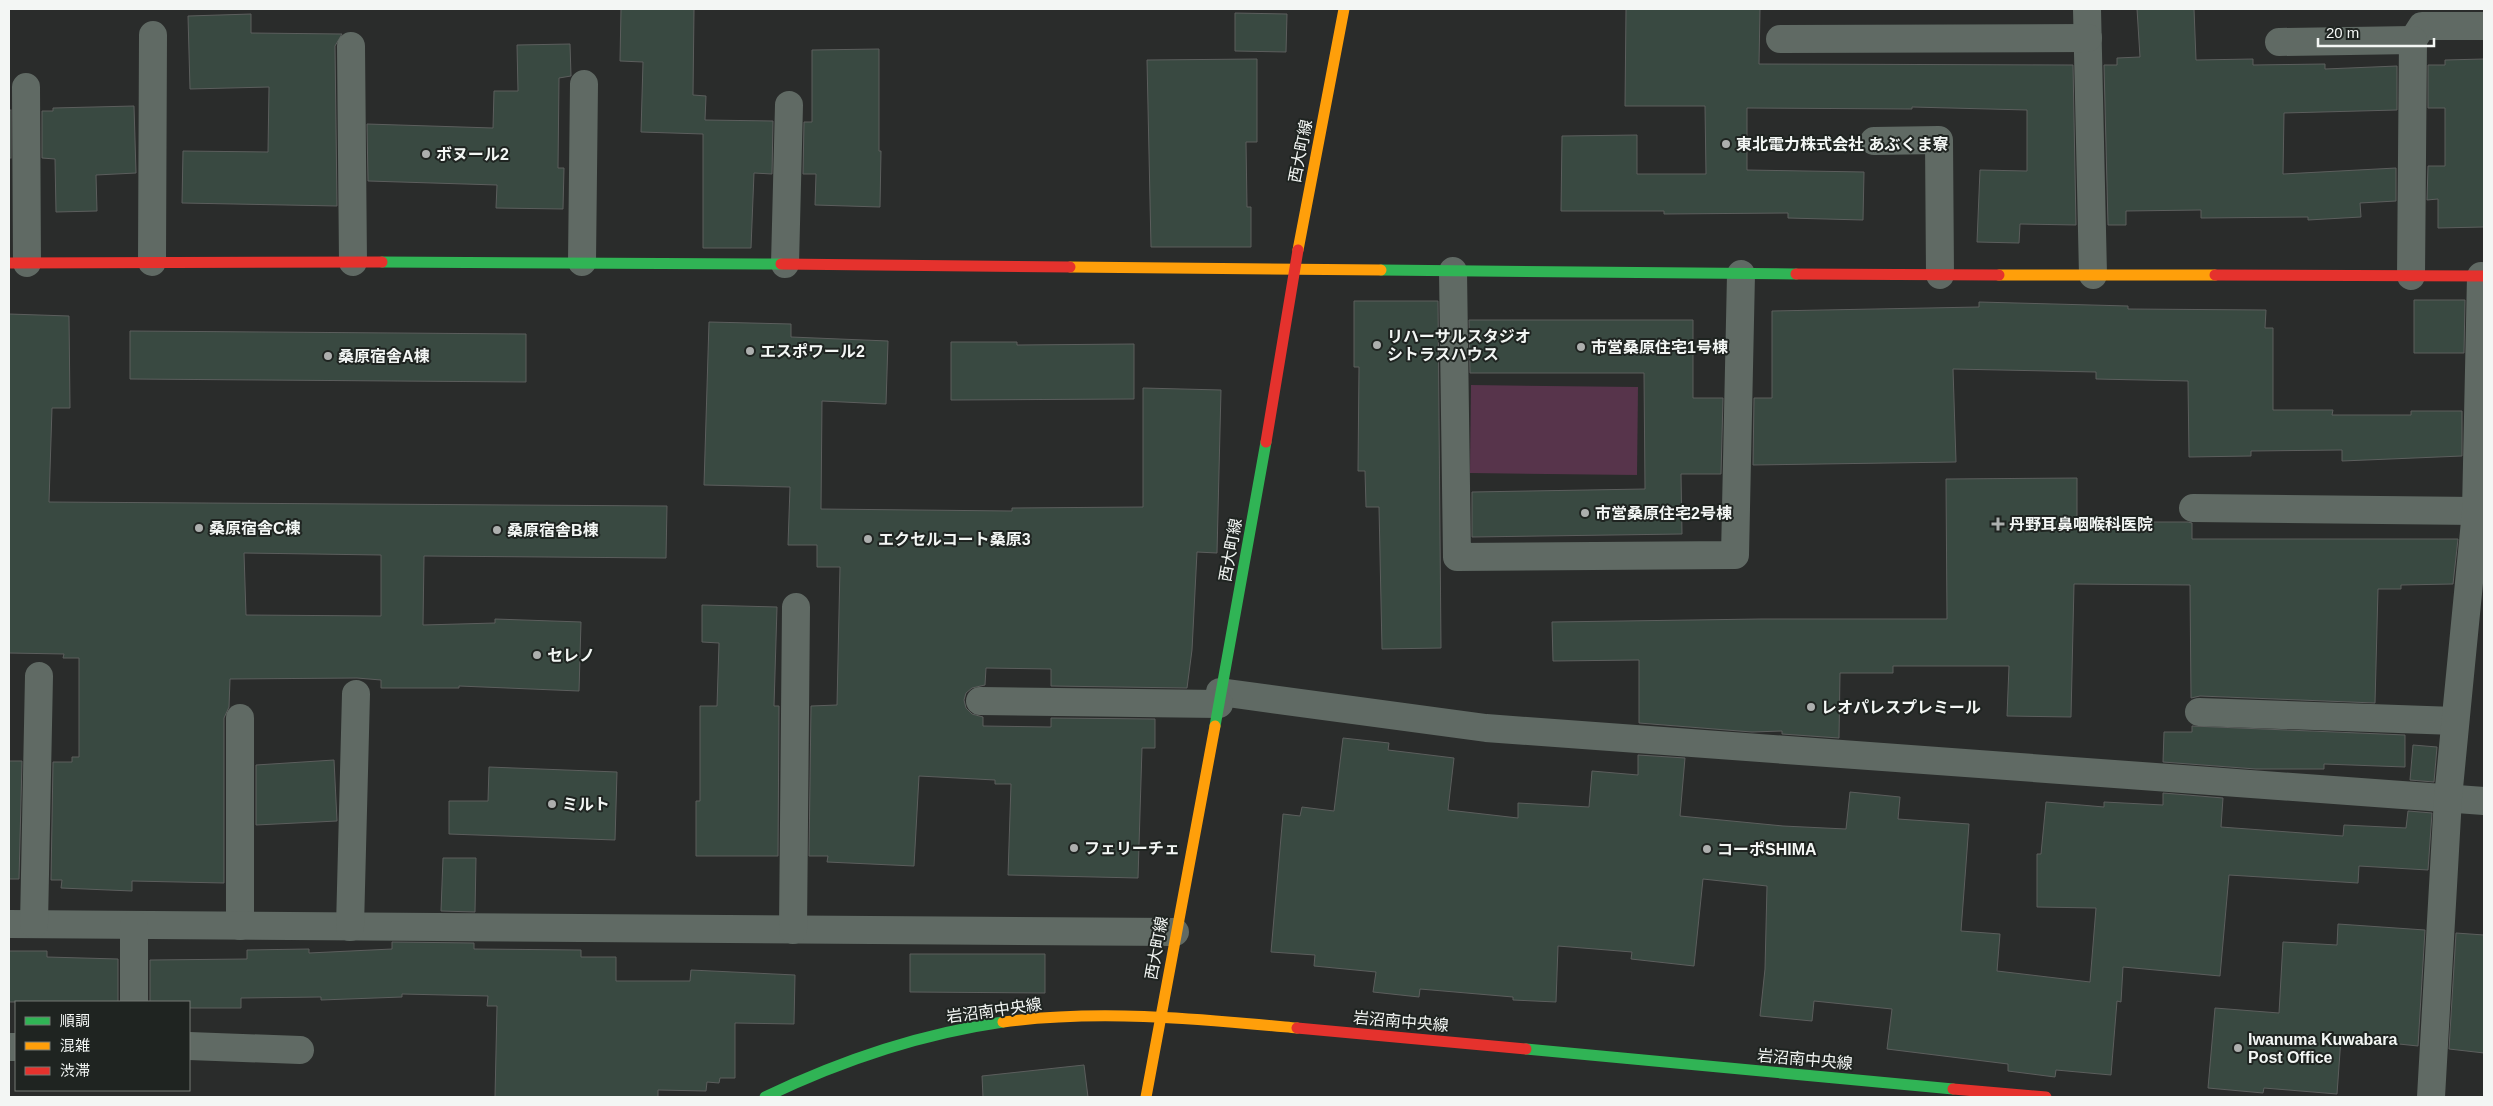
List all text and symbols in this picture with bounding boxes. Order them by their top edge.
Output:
scale bar [2318,15,2434,47]
text: 20 m [2326,24,2359,41]
street label: 西大町線 [1286,118,1315,184]
place label: 東北電力株式会社 あぶくま寮 [1736,135,1948,153]
marker: 東北電力株式会社 あぶくま寮 [1720,138,1732,150]
place label: ボヌール2 [436,146,509,163]
marker: ボヌール2 [420,148,432,160]
place label: リハーサルスタジオ シトラスハウス [1387,328,1531,363]
place label: 市営桑原住宅1号棟 [1591,338,1728,356]
marker: リハーサルスタジオ シトラスハウス [1371,339,1383,351]
marker: 市営桑原住宅1号棟 [1575,341,1587,353]
place label: エスポワール2 [760,343,865,360]
marker: エスポワール2 [744,345,756,357]
place label: 桑原宿舎A棟 [338,347,430,365]
marker: 桑原宿舎A棟 [322,350,334,362]
place label: 市営桑原住宅2号棟 [1595,504,1732,522]
marker: 市営桑原住宅2号棟 [1579,507,1591,519]
place label: 丹野耳鼻咽喉科医院 [2009,516,2153,533]
street label: 西大町線 [1217,517,1244,583]
marker: 丹野耳鼻咽喉科医院 [1991,517,2005,531]
place label: 桑原宿舎C棟 [209,519,301,537]
place label: 桑原宿舎B棟 [507,521,599,539]
marker: 桑原宿舎C棟 [193,522,205,534]
marker: 桑原宿舎B棟 [491,524,503,536]
place label: エクセルコート桑原3 [878,531,1031,548]
marker: エクセルコート桑原3 [862,533,874,545]
place label: セレノ [547,647,595,664]
marker: セレノ [531,649,543,661]
place label: レオパレスプレミール [1821,699,1981,716]
marker: レオパレスプレミール [1805,701,1817,713]
place label: ミルト [562,796,610,813]
marker: ミルト [546,798,558,810]
place label: フェリーチェ [1084,840,1180,857]
place label: コーポSHIMA [1717,841,1817,858]
marker: フェリーチェ [1068,842,1080,854]
marker: コーポSHIMA [1701,843,1713,855]
street label: 西大町線 [1143,915,1170,981]
street label: 岩沼南中央線 [945,995,1043,1026]
legend [15,1001,190,1091]
street label: 岩沼南中央線 [1352,1009,1450,1034]
text: 順調 [60,1012,90,1029]
place label: Iwanuma Kuwabara Post Office [2248,1031,2397,1066]
text: 混雑 [60,1037,90,1054]
marker: Iwanuma Kuwabara Post Office [2232,1042,2244,1054]
street label: 岩沼南中央線 [1756,1047,1854,1072]
text: 渋滞 [60,1062,90,1079]

